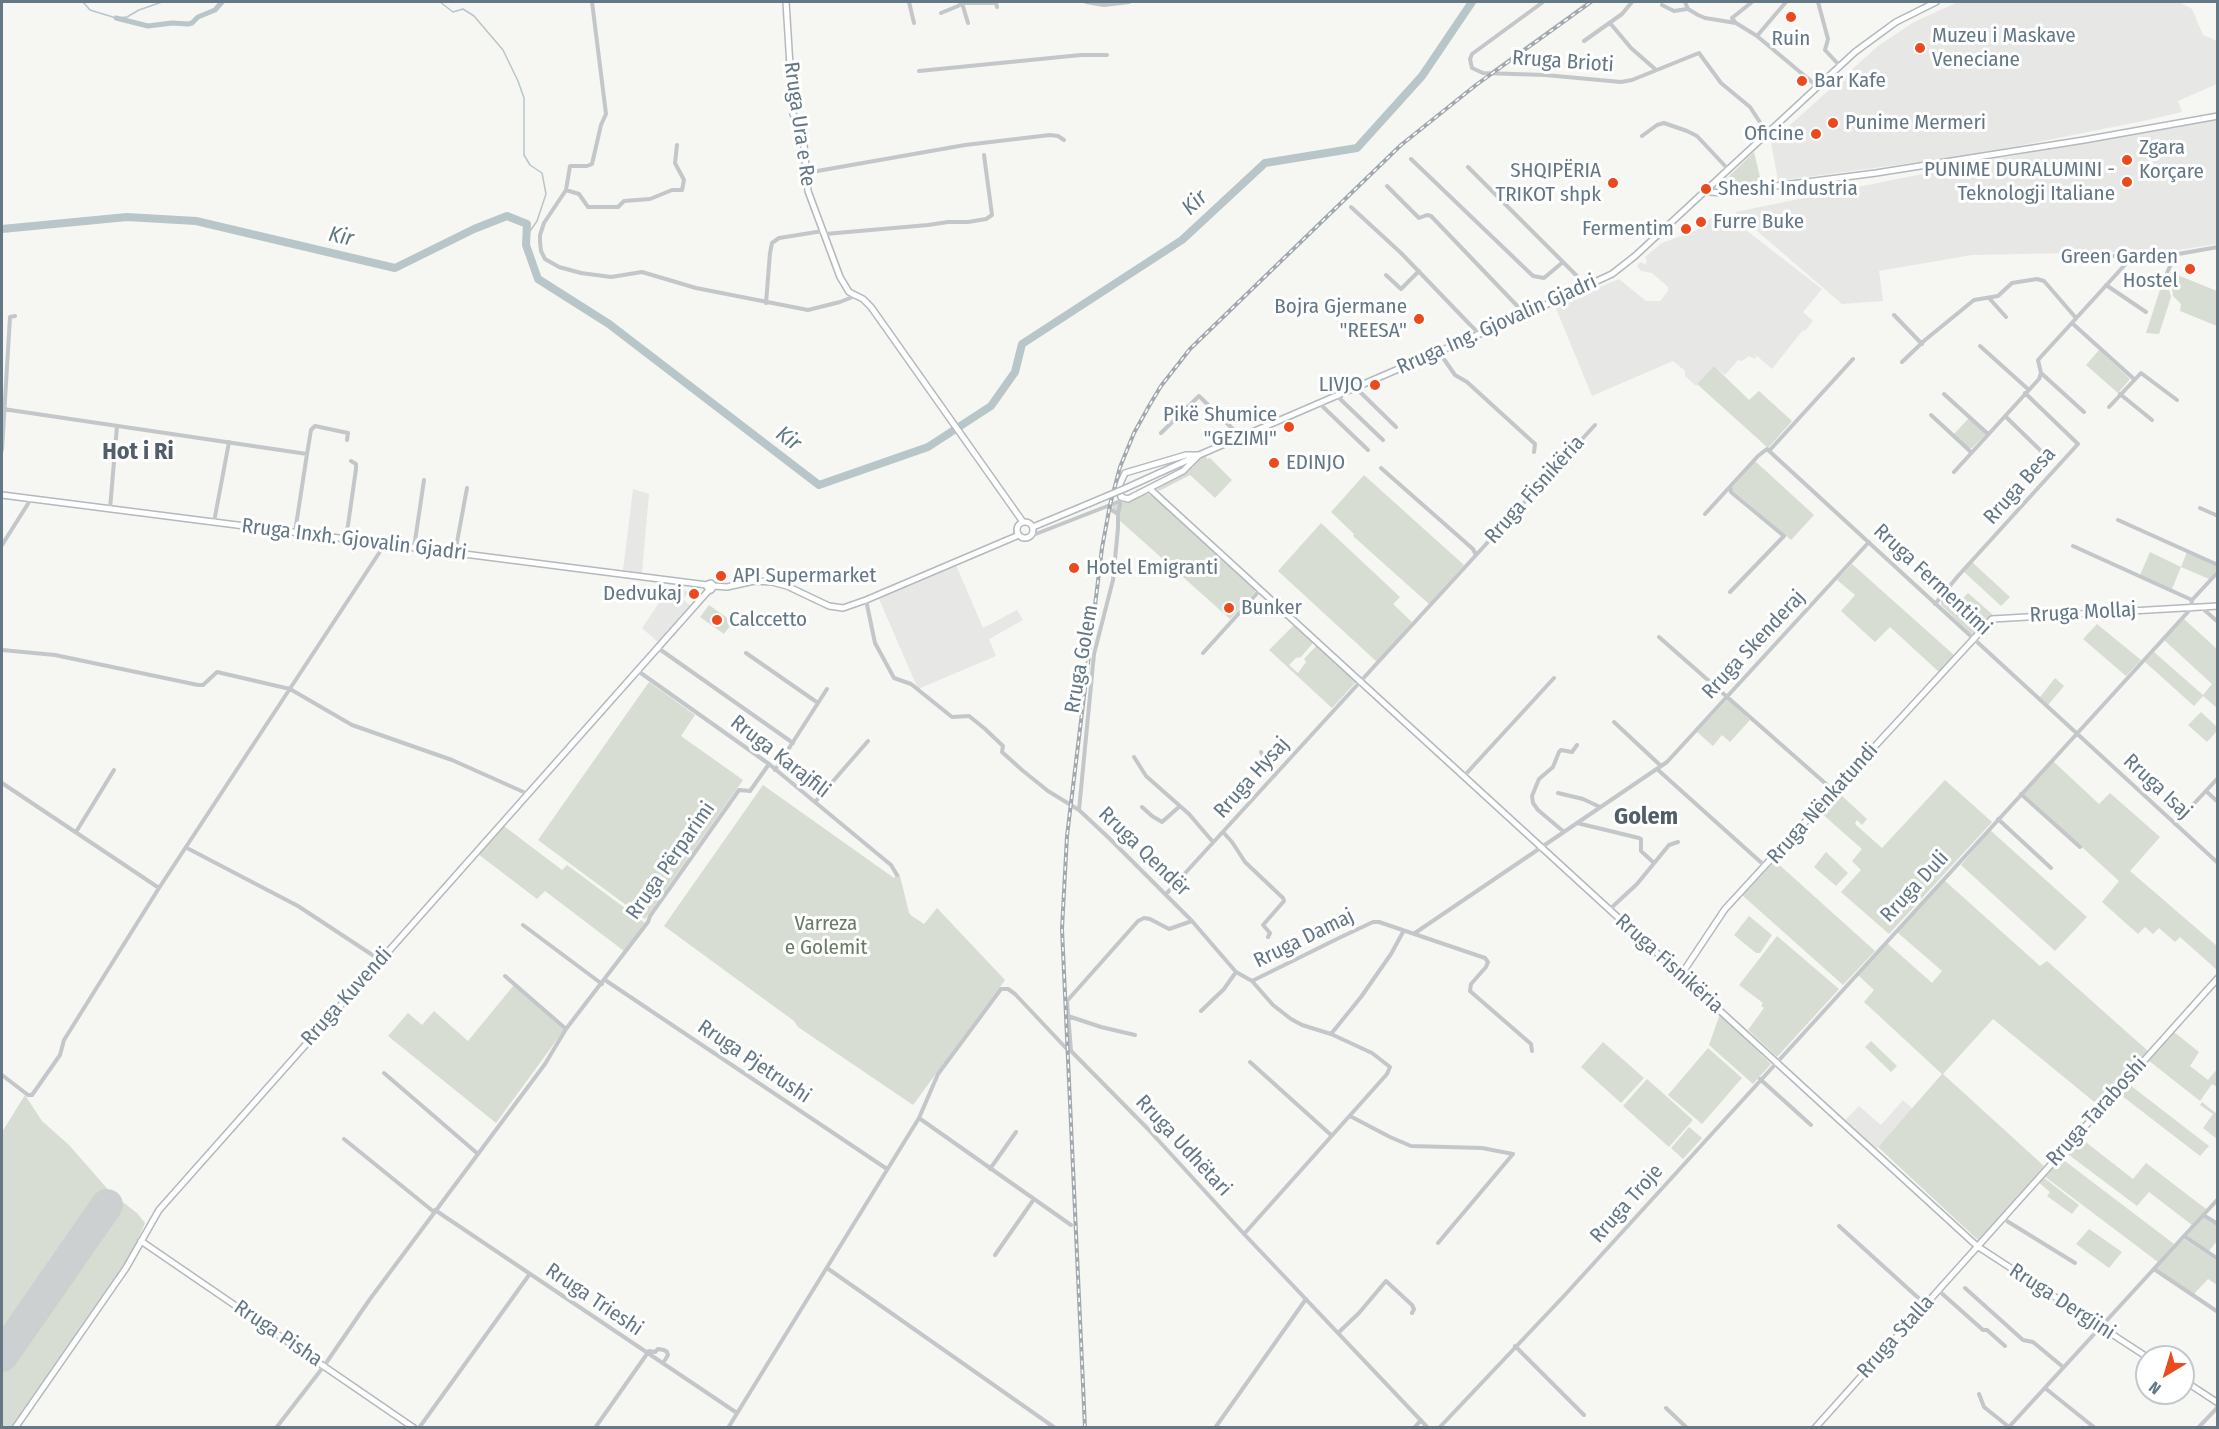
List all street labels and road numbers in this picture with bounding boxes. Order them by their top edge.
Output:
street label: Rruga Brioti [1511,46,1615,78]
street label: Rruga Ura e Re [778,60,820,188]
street label: Rruga Ing. Gjovalin Gjadri [1393,270,1601,380]
street label: Rruga Fisnikëria [1480,431,1590,549]
street label: Rruga Besa [1979,442,2061,530]
street label: Rruga Inxh. Gjovalin Gjadri [240,514,468,566]
street label: Rruga Fermentimi [1868,519,1996,641]
street label: Rruga Skenderaj [1697,585,1811,705]
street label: Rruga Mollaj [2029,598,2137,628]
street label: Rruga Golem [1060,603,1104,715]
street label: Rruga Karajfili [725,710,835,804]
street label: Rruga Hysaj [1209,732,1295,824]
street label: Rruga Nënkatundi [1762,738,1884,870]
street label: Rruga Isaj [2118,749,2196,825]
street label: Rruga Përparimi [621,797,721,925]
street label: Rruga Qendër [1093,802,1195,902]
street label: Rruga Duli [1876,846,1954,928]
street label: Rruga Damaj [1250,904,1358,974]
street label: Rruga Fisnikëria [1610,909,1728,1019]
street label: Rruga Kuvendi [296,943,398,1051]
street label: Rruga Pjetrushi [693,1015,815,1109]
street label: Rruga Taraboshi [2041,1052,2153,1172]
street label: Rruga Udhëtari [1130,1090,1236,1202]
street label: Rruga Troje [1585,1160,1669,1248]
street label: Rruga Trieshi [541,1258,647,1342]
street label: Rruga Dergjini [2004,1259,2120,1345]
street label: Rruga Stalla [1852,1290,1940,1384]
street label: Rruga Pisha [229,1295,327,1373]

